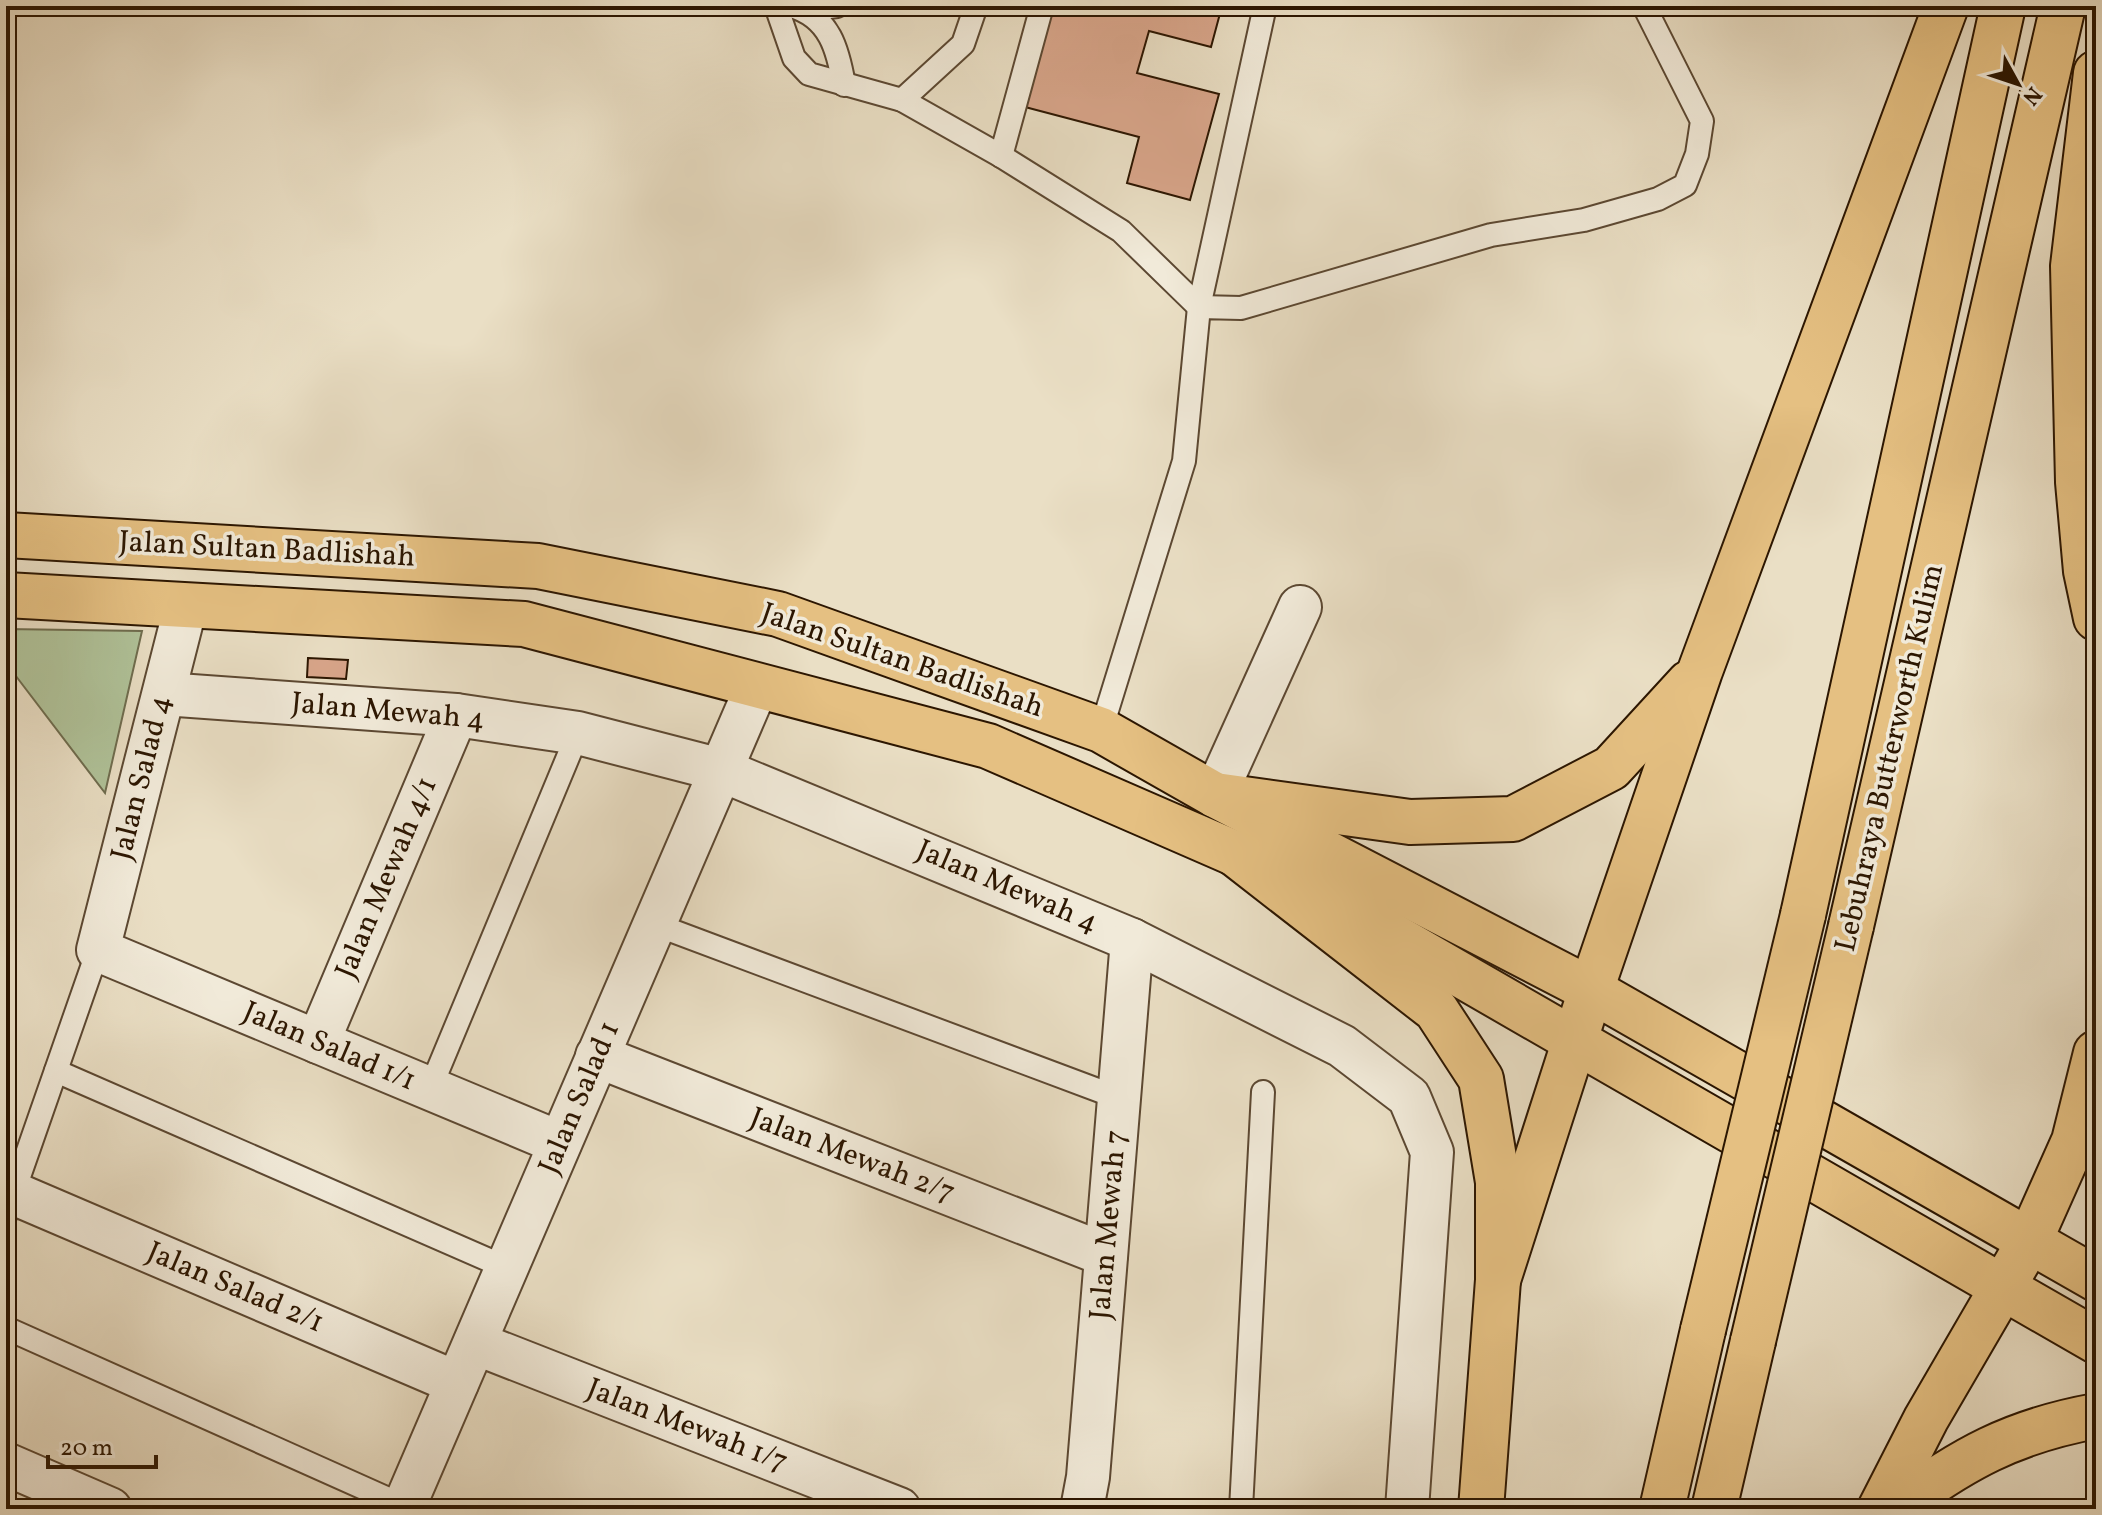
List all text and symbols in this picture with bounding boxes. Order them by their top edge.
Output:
north arrow [1978,44,2058,124]
text: N [2014,79,2048,111]
street label: Jalan Sultan Badlishah [118,521,416,579]
street label: Lebuhraya Butterworth Kulim [1825,560,1955,956]
street label: Jalan Sultan Badlishah [755,593,1049,729]
street label: Jalan Mewah 4 [290,683,486,741]
street label: Jalan Salad 4 [101,691,183,865]
street label: Jalan Mewah 4/1 [326,771,448,985]
street label: Jalan Mewah 4 [910,830,1104,944]
street label: Jalan Salad 1/1 [236,992,422,1102]
street label: Jalan Salad 1 [529,1015,631,1181]
street label: Jalan Mewah 2/7 [743,1098,961,1214]
street label: Jalan Mewah 7 [1080,1128,1138,1322]
street label: Jalan Salad 2/1 [140,1232,330,1344]
street label: Jalan Mewah 1/7 [580,1368,794,1484]
scale bar [48,1419,156,1469]
text: 20 m [60,1432,113,1466]

